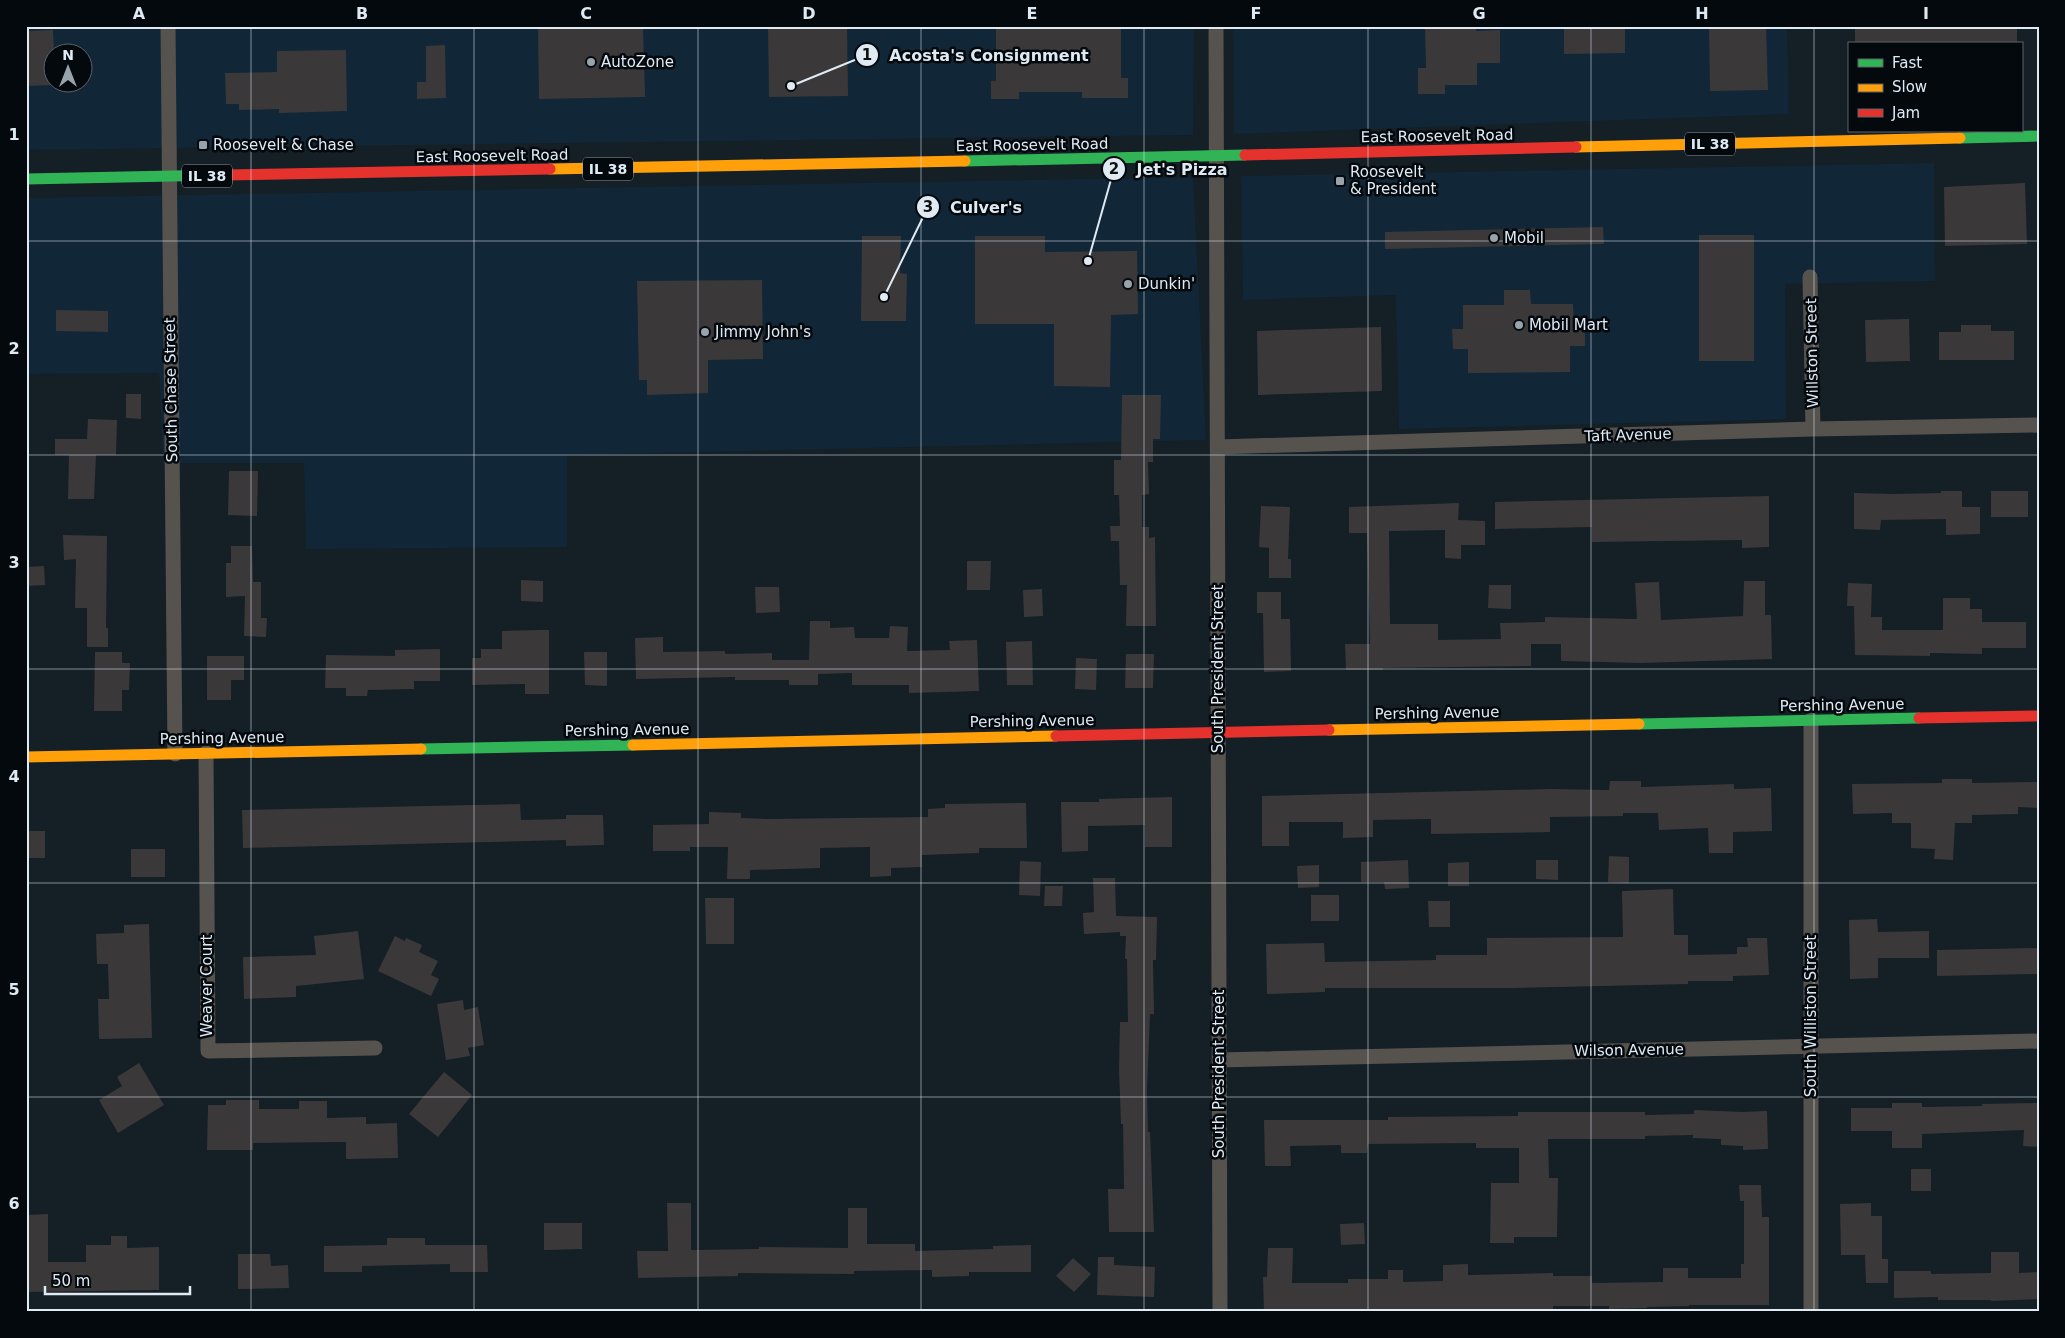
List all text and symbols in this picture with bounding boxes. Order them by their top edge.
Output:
text: A [133,4,146,23]
text: B [356,4,368,23]
text: C [580,4,592,23]
text: D [802,4,816,23]
text: E [1027,4,1037,23]
text: F [1251,4,1261,23]
text: G [1472,4,1486,23]
text: H [1695,4,1709,23]
text: I [1923,4,1929,23]
callout: Acosta's Consignment [855,39,1099,70]
north arrow [42,42,92,92]
legend [1848,42,2022,132]
text: 1 [862,46,872,64]
text: Acosta's Consignment [889,46,1089,65]
text: N [62,47,74,63]
place label: AutoZone [601,53,674,71]
text: Fast [1892,54,1922,72]
marker: AutoZone [585,56,597,68]
text: Slow [1892,78,1927,96]
text: Jam [1891,104,1920,122]
text: 1 [8,125,20,144]
street label: East Roosevelt Road [1360,126,1514,146]
road number: IL 38 [1685,132,1735,156]
street label: East Roosevelt Road [955,135,1109,155]
place label: Roosevelt & Chase [213,136,354,154]
marker: Roosevelt & Chase [197,139,209,151]
street label: East Roosevelt Road [415,146,569,166]
callout: Jet's Pizza [1101,154,1238,185]
road number: IL 38 [583,157,633,180]
text: 2 [1109,160,1119,178]
text: Jet's Pizza [1135,160,1228,179]
place label: Roosevelt & President [1350,163,1437,198]
road number: IL 38 [182,165,232,188]
marker: Roosevelt & President [1334,175,1346,187]
callout: Culver's [915,191,1033,222]
text: 3 [923,198,933,216]
text: Culver's [950,198,1022,217]
place label: Mobil [1504,229,1544,247]
marker: Mobil [1488,232,1500,244]
place label: Dunkin' [1138,275,1195,293]
marker: Dunkin' [1122,278,1134,290]
street label: Willston Street [1802,298,1822,408]
place label: Mobil Mart [1529,316,1608,334]
street label: South Chase Street [161,317,181,463]
marker: Mobil Mart [1513,319,1525,331]
place label: Jimmy John's [714,323,811,341]
marker: Jimmy John's [699,326,711,338]
text: 2 [8,339,20,358]
street label: Taft Avenue [1583,424,1672,446]
text: 3 [8,553,20,572]
street label: South President Street [1209,585,1227,753]
street label: Pershing Avenue [1779,695,1905,715]
street label: Pershing Avenue [1374,703,1500,723]
street label: Pershing Avenue [969,711,1095,731]
street label: Pershing Avenue [564,720,690,740]
street label: Pershing Avenue [159,728,285,748]
text: 4 [8,767,20,786]
street label: Weaver Court [198,935,216,1037]
street label: South Williston Street [1802,935,1820,1097]
text: 5 [8,980,20,999]
street label: South President Street [1210,990,1228,1158]
street label: Wilson Avenue [1574,1040,1684,1060]
text: 6 [8,1194,20,1213]
scale bar [45,1263,190,1295]
text: 50 m [52,1272,90,1290]

